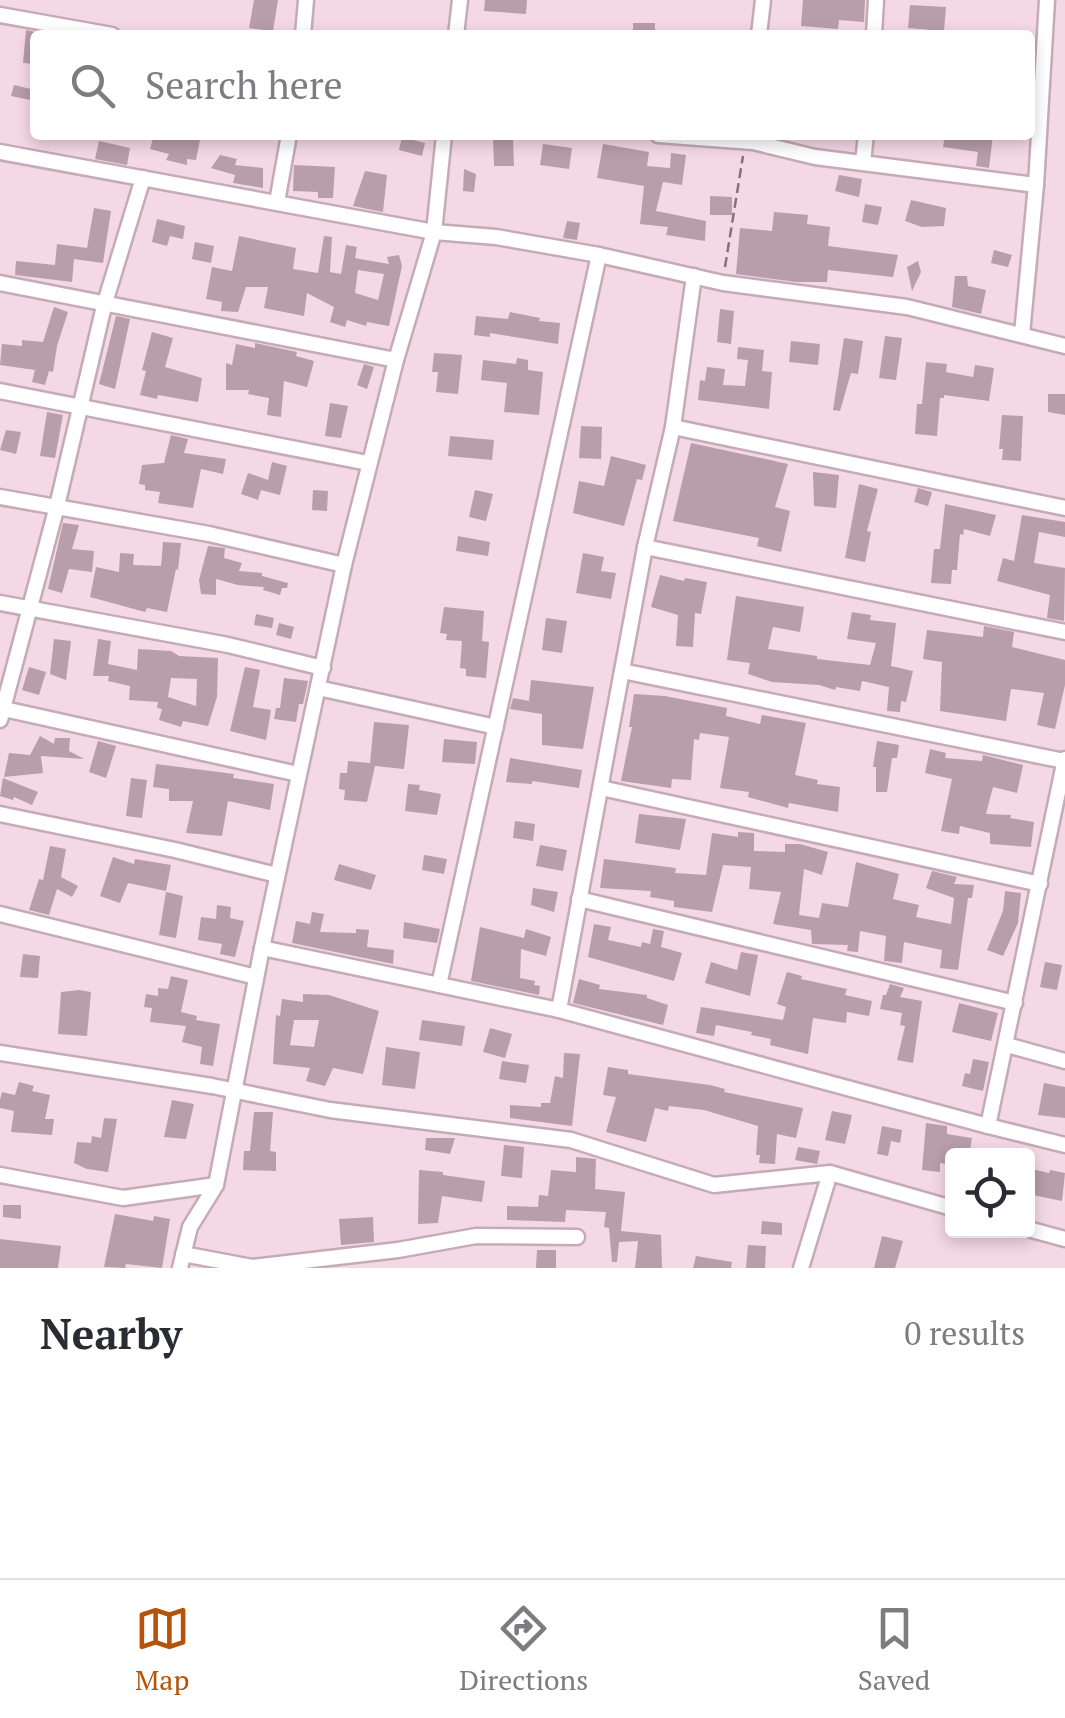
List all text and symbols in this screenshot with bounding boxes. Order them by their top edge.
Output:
search box [30,30,1035,140]
icon: search [65,58,120,113]
text: Search here [145,60,343,110]
map controls [945,1148,1035,1238]
button: locate [945,1148,1035,1238]
text: Nearby [40,1305,182,1361]
text: 0 results [904,1312,1025,1354]
tab: Map [135,1601,190,1698]
tab: Directions [459,1601,588,1698]
tab: Saved [858,1601,930,1698]

